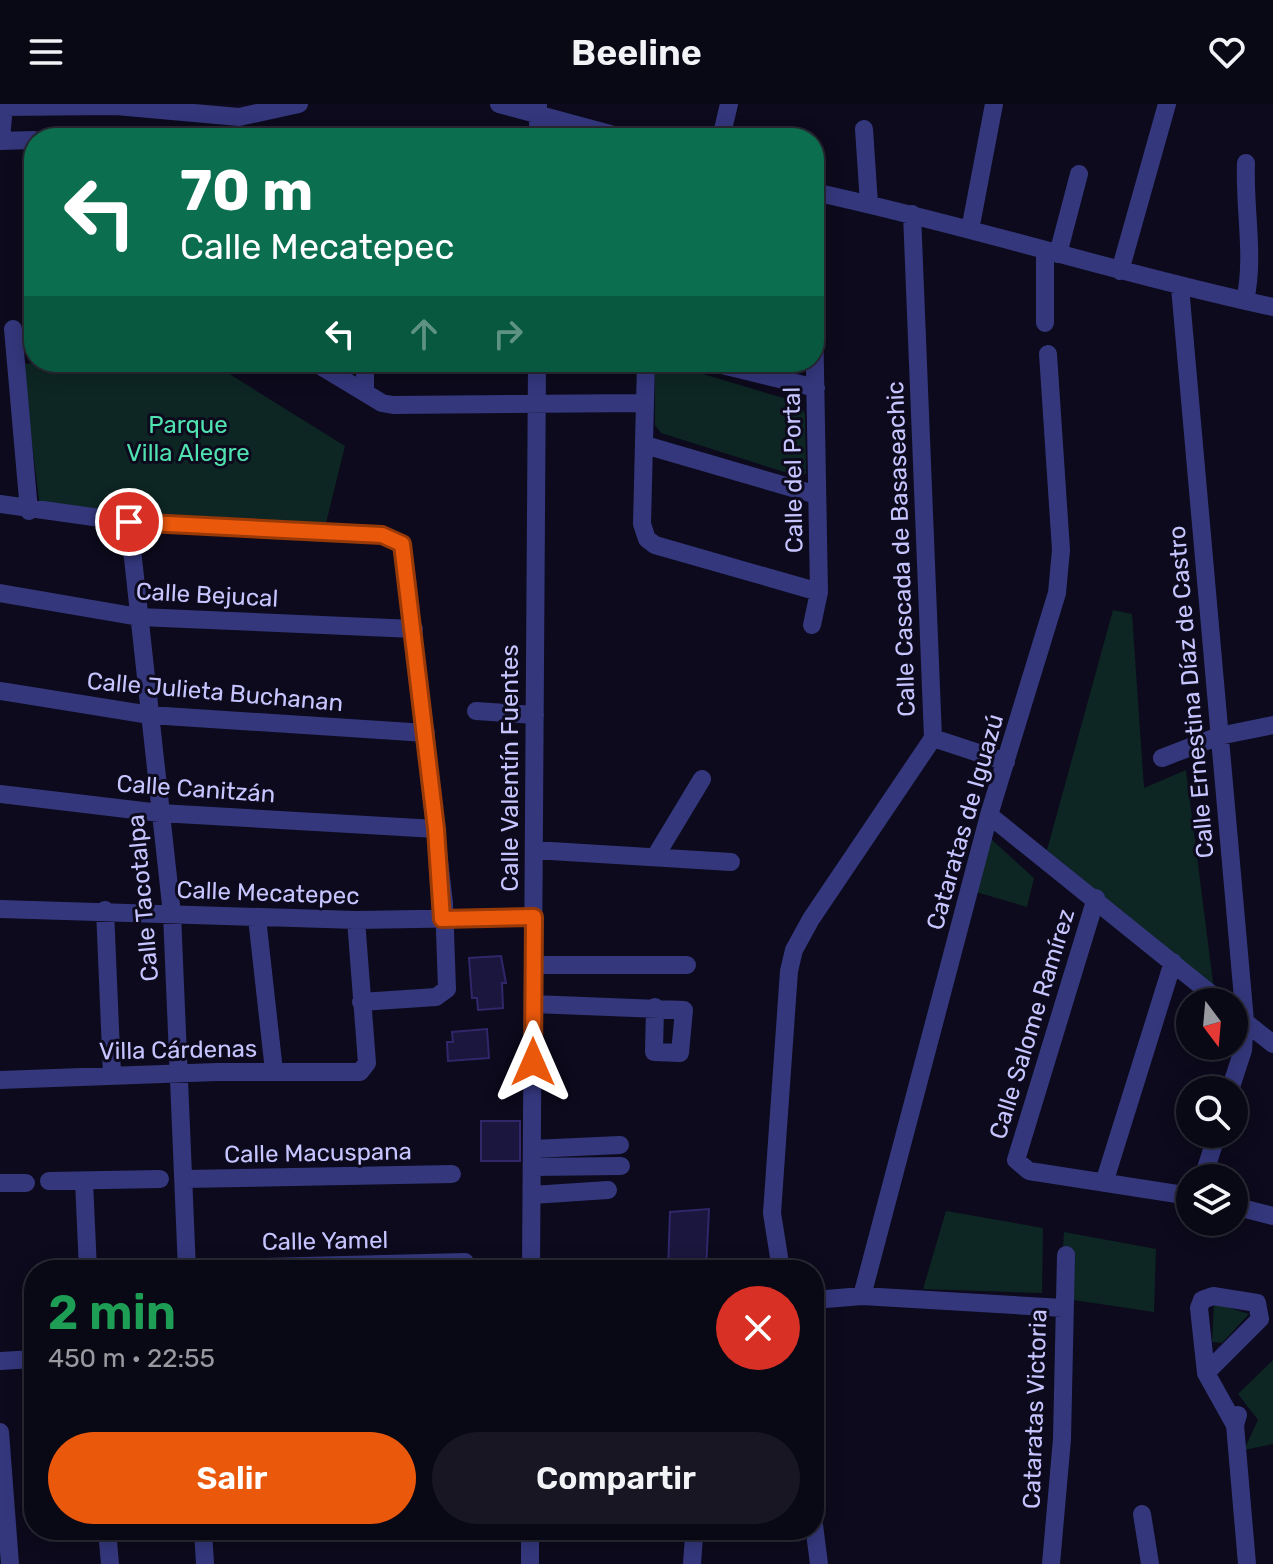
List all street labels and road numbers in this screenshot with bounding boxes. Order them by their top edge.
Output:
street label: Calle Cascada de Basaseachic [881,381,921,717]
street label: Calle del Portal [778,387,808,553]
street label: Calle Ernestina Díaz de Castro [1163,525,1219,859]
street label: Calle Bejucal [135,577,279,613]
street label: Calle Valentín Fuentes [496,644,524,892]
street label: Calle Julieta Buchanan [86,667,344,717]
street label: Cataratas de Iguazú [921,711,1009,933]
street label: Calle Canitzán [116,769,276,809]
street label: Calle Tacotalpa [122,813,164,983]
street label: Calle Mecatepec [176,876,360,910]
street label: Calle Salome Ramírez [984,905,1080,1143]
street label: Villa Cárdenas [99,1035,257,1065]
street label: Calle Macuspana [224,1137,412,1169]
street label: Calle Yamel [261,1226,389,1256]
street label: Cataratas Victoria [1018,1309,1052,1509]

